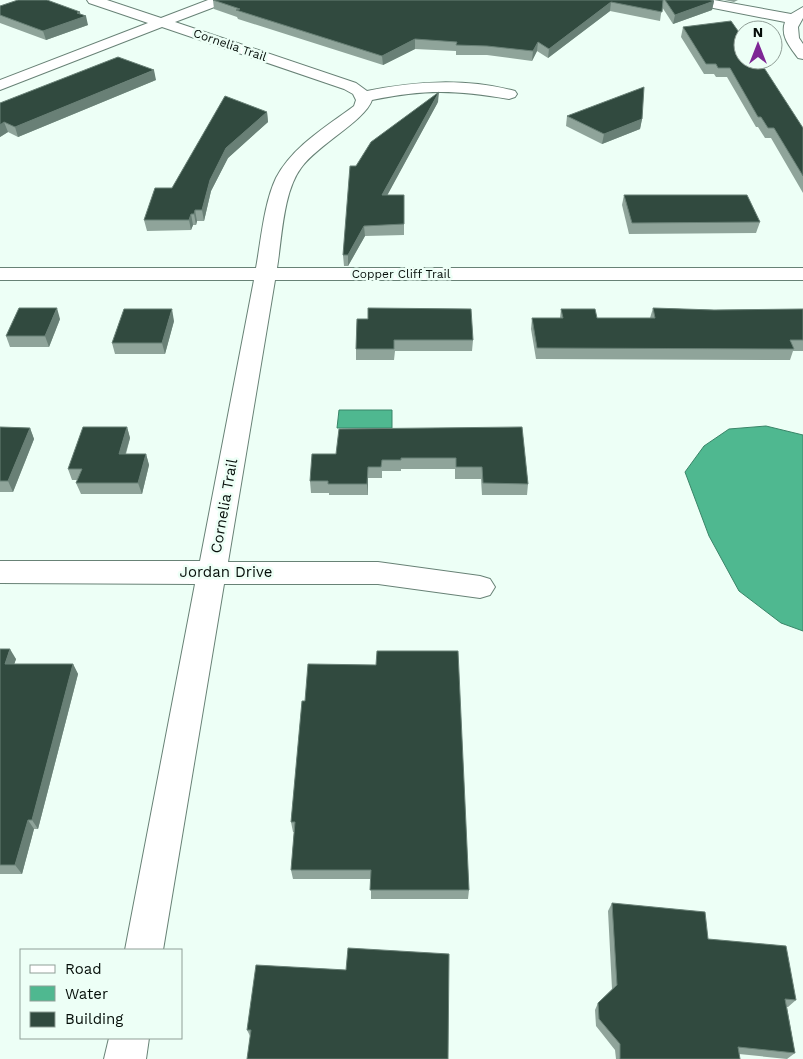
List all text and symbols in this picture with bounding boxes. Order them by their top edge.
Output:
north arrow [733,20,783,70]
text: N [753,24,763,40]
street label: Cornelia Trail [191,26,269,64]
street label: Copper Cliff Trail [352,267,451,281]
street label: Cornelia Trail [207,457,241,555]
street label: Jordan Drive [180,563,272,581]
legend [20,949,182,1039]
text: Road [65,960,102,978]
text: Water [65,985,108,1003]
text: Building [65,1010,123,1028]

